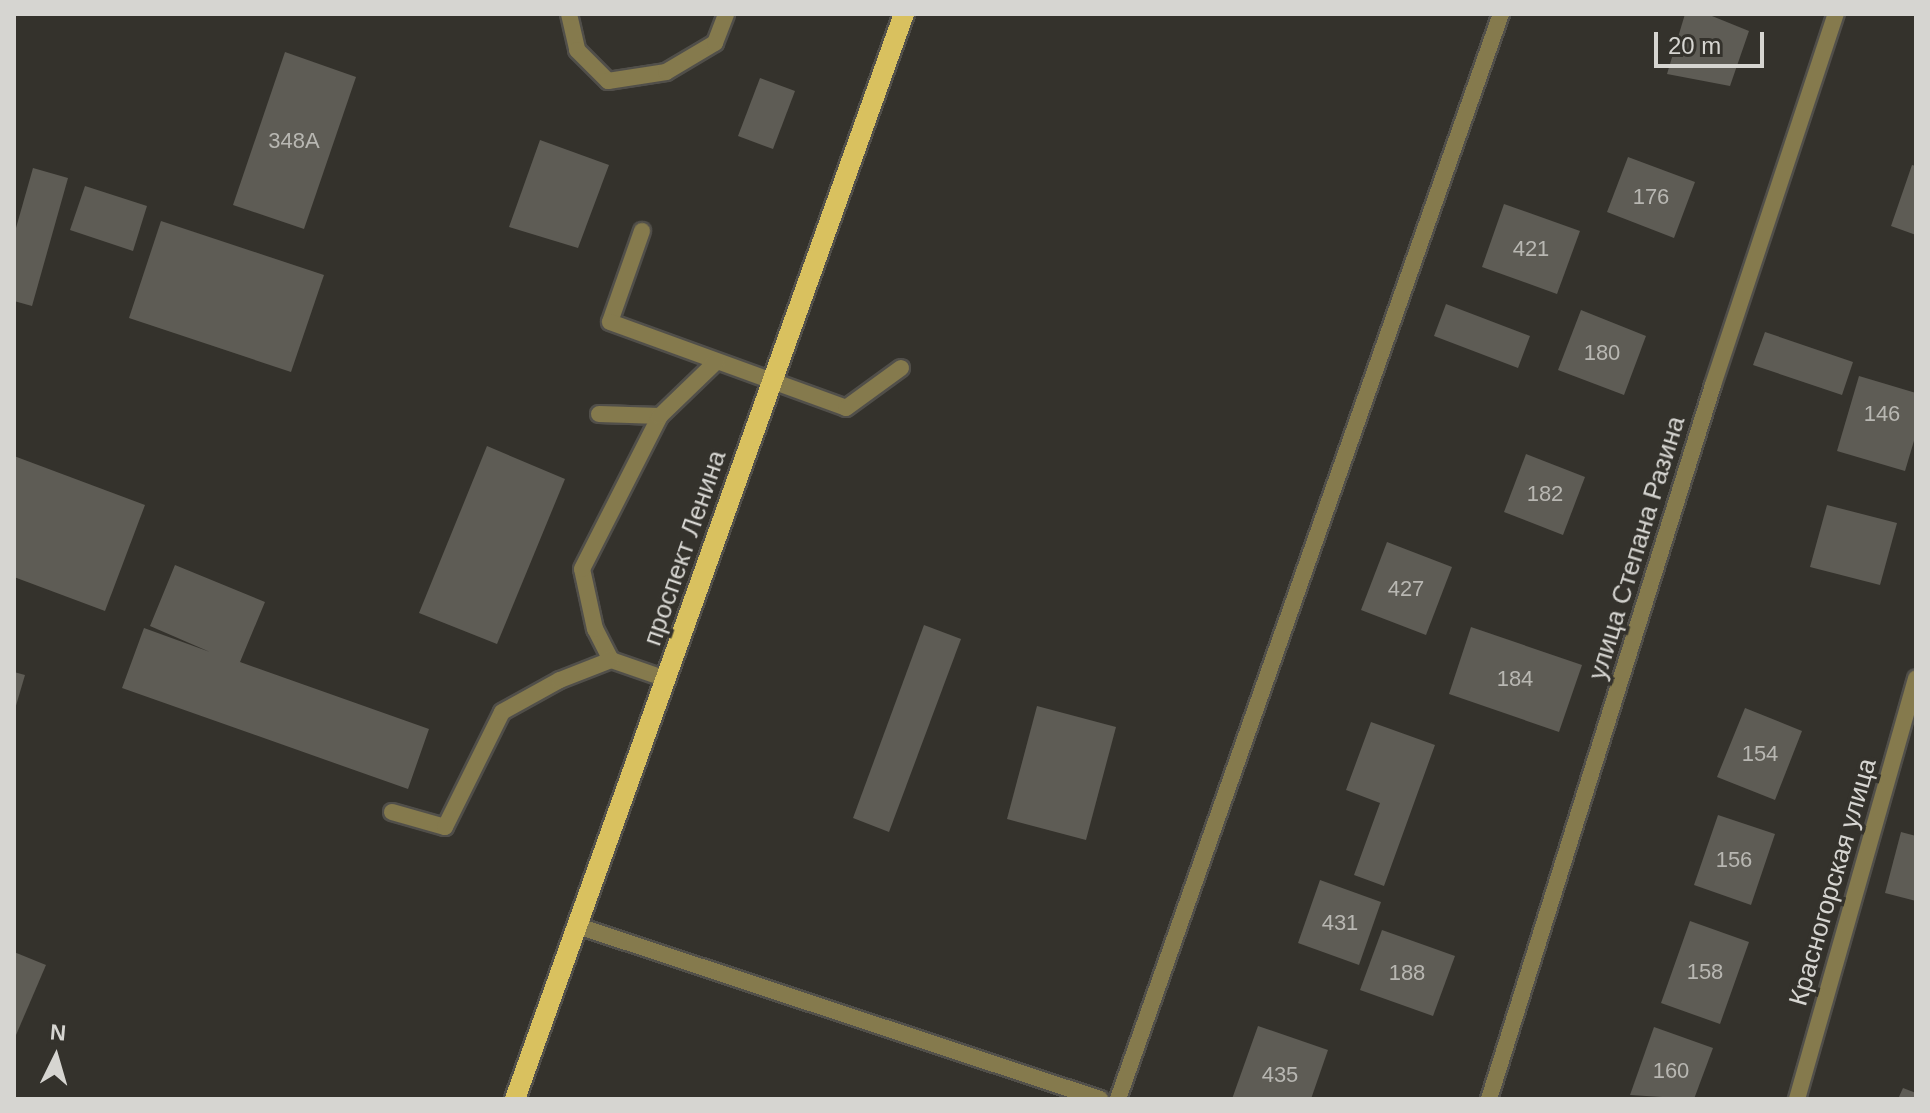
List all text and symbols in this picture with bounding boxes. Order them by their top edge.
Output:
scale bar [1658,16,1768,66]
text: 20 m [1668,32,1721,59]
house number: 348А [268,128,320,154]
house number: 176 [1633,184,1669,210]
house number: 421 [1513,236,1549,262]
house number: 180 [1584,340,1620,366]
house number: 146 [1864,401,1900,427]
street label: улица Степана Разина [1582,412,1692,684]
street label: проспект Ленина [637,446,733,650]
house number: 182 [1527,481,1563,507]
house number: 427 [1388,576,1424,602]
house number: 184 [1497,666,1533,692]
house number: 154 [1742,741,1778,767]
street label: Красногорская улица [1783,755,1883,1009]
house number: 156 [1716,847,1752,873]
house number: 431 [1322,910,1358,936]
house number: 158 [1687,959,1723,985]
house number: 188 [1389,960,1425,986]
north arrow [16,1017,96,1097]
text: N [49,1019,67,1046]
house number: 160 [1653,1058,1689,1084]
house number: 435 [1262,1062,1298,1088]

